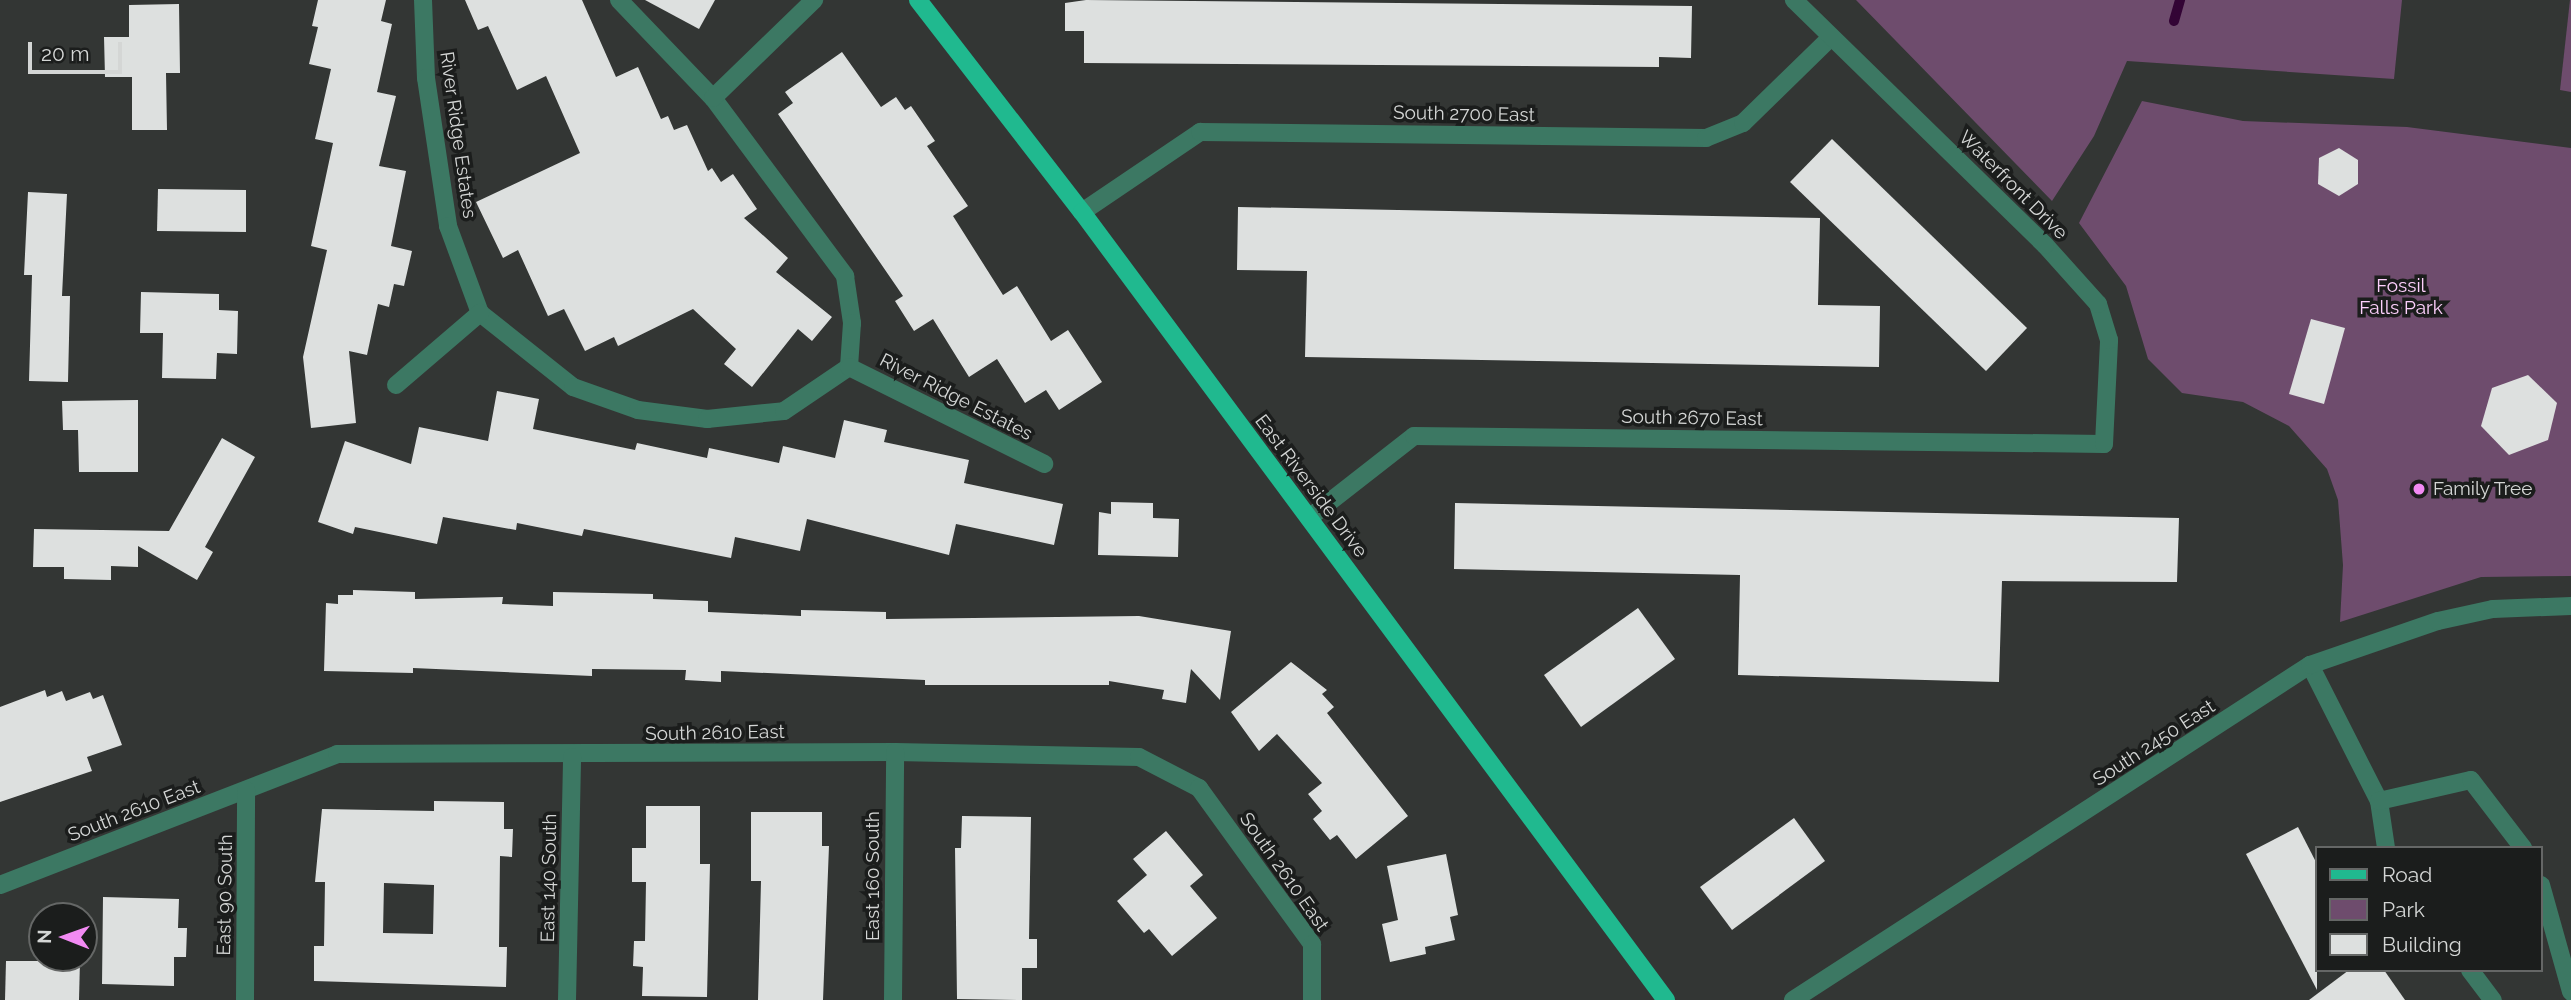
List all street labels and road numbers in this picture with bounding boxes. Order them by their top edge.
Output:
street label: River Ridge Estates [435,50,481,220]
street label: South 2700 East [1393,101,1535,127]
street label: Waterfront Drive [1954,126,2072,244]
street label: River Ridge Estates [876,349,1036,445]
street label: South 2670 East [1621,405,1763,431]
street label: East Riverside Drive [1250,410,1372,562]
street label: South 2450 East [2089,695,2219,791]
street label: South 2610 East [645,720,785,746]
street label: South 2610 East [65,775,203,847]
street label: South 2610 East [1235,808,1333,936]
street label: East 160 South [862,811,884,941]
street label: East 140 South [536,813,562,943]
street label: East 90 South [213,834,237,956]

